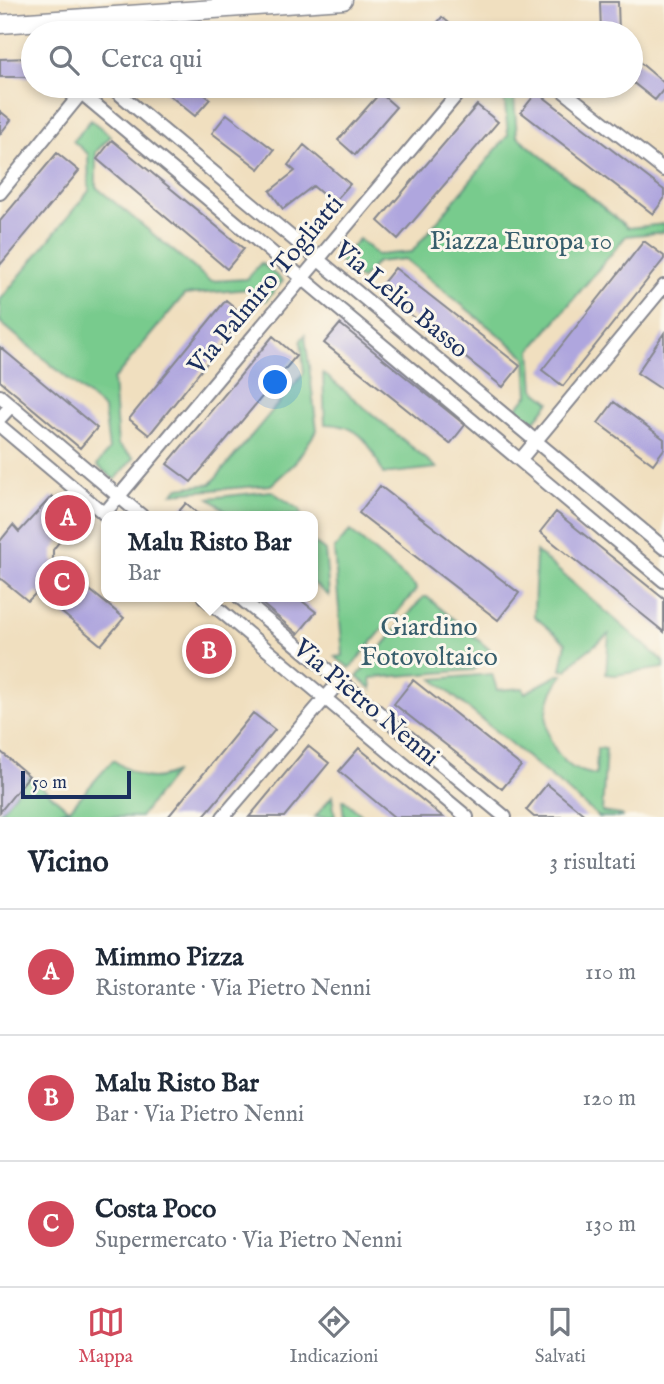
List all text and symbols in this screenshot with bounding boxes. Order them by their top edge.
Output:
search box [21,21,643,98]
icon: search [45,41,83,79]
text: Cerca qui [101,43,202,76]
street label: Via Palmiro Togliatti [180,188,351,383]
park label: Piazza Europa 10 [430,225,612,258]
street label: Via Lelio Basso [326,233,475,366]
your location [258,365,292,399]
pin: A [45,492,91,544]
popup [101,511,318,602]
text: Malu Risto Bar [127,526,292,559]
pin: C [39,557,85,609]
text: Bar [127,559,161,588]
park label: Giardino Fotovoltaico [360,611,498,674]
pin: B [186,625,232,677]
street label: Via Pietro Nenni [285,631,446,774]
scale bar [21,768,131,800]
text: 50 m [32,771,67,795]
text: Vicino [28,844,109,882]
text: 3 risultati [550,848,636,877]
text: Mimmo Pizza [95,941,243,974]
text: A [43,958,59,987]
text: 110 m [585,958,636,987]
text: Ristorante · Via Pietro Nenni [95,974,371,1003]
text: Malu Risto Bar [95,1067,259,1100]
text: B [43,1084,59,1113]
text: 120 m [583,1084,636,1113]
text: Bar · Via Pietro Nenni [95,1100,304,1129]
text: Costa Poco [95,1193,216,1226]
text: C [43,1210,59,1239]
text: 130 m [585,1210,636,1239]
text: Supermercato · Via Pietro Nenni [95,1226,402,1255]
tab: Mappa [78,1303,133,1369]
tab: Indicazioni [289,1303,378,1369]
tab: Salvati [535,1303,586,1369]

